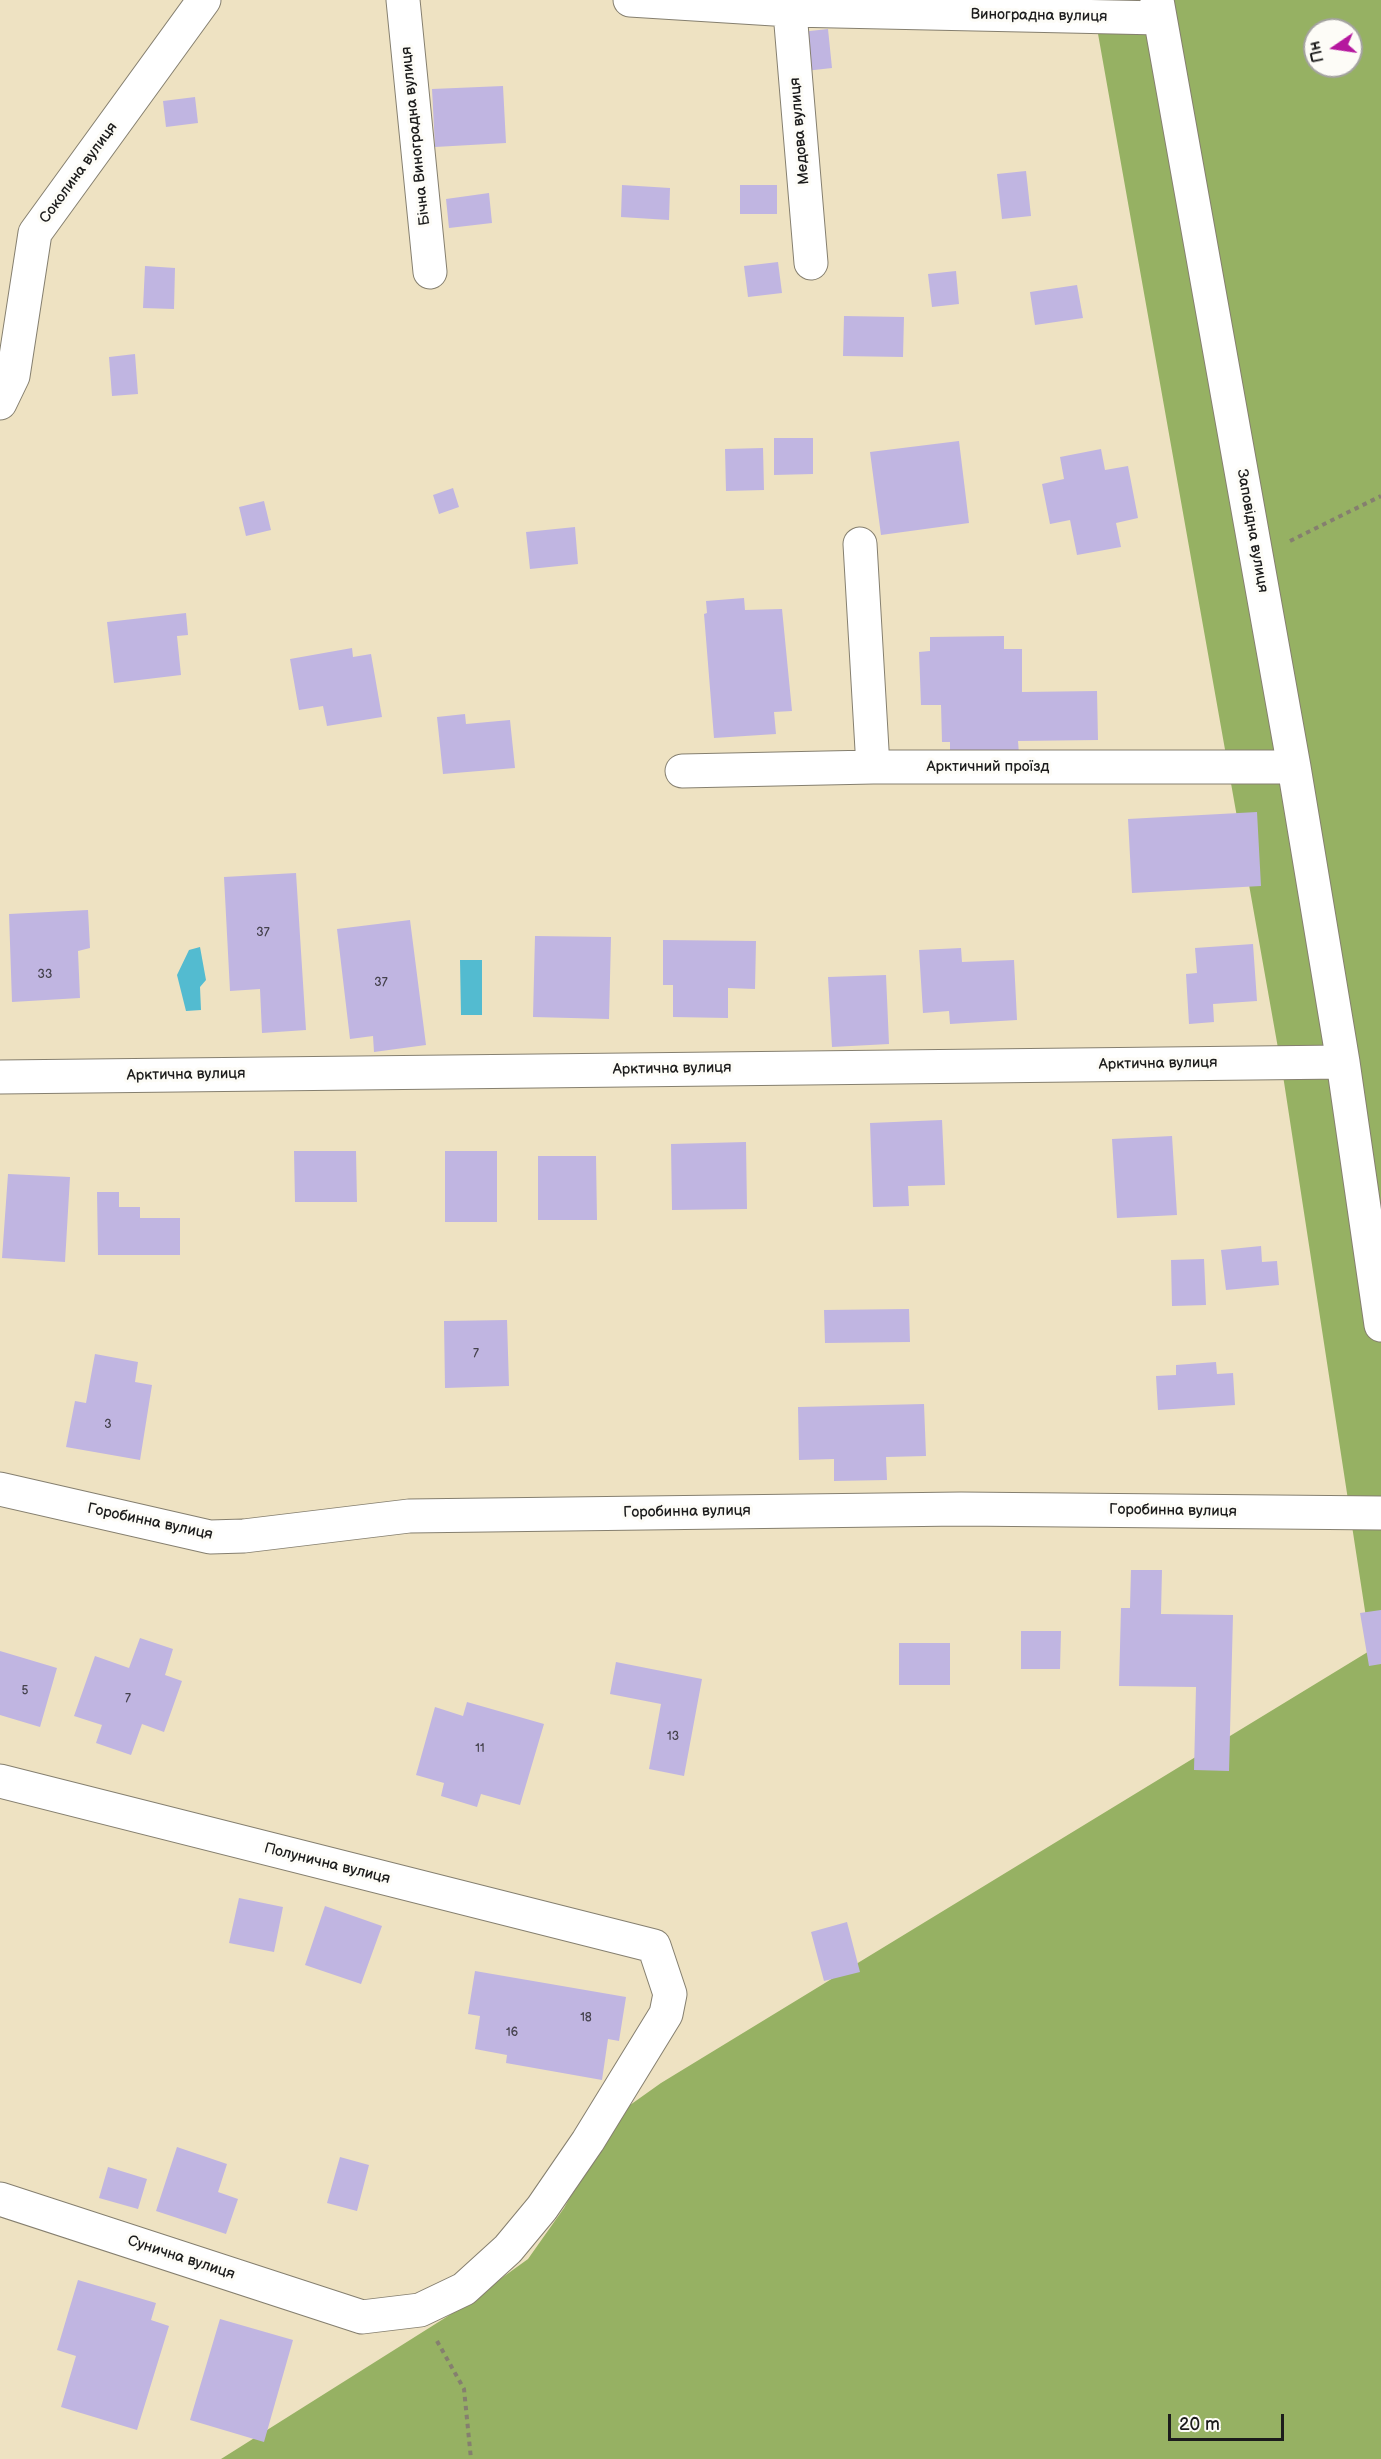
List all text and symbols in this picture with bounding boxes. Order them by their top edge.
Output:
street label: Виноградна вулиця [970,6,1108,26]
north arrow [1303,18,1363,78]
text: Пн [1305,39,1329,64]
street label: Бічна Виноградна вулиця [398,46,434,226]
street label: Медова вулиця [786,77,814,185]
street label: Соколина вулиця [36,119,122,227]
street label: Заповідна вулиця [1232,468,1272,594]
street label: Арктичний проїзд [927,758,1049,776]
house number: 37 [256,926,270,940]
house number: 33 [38,968,52,982]
house number: 37 [374,976,388,990]
street label: Арктична вулиця [1098,1054,1218,1074]
street label: Арктична вулиця [612,1059,732,1079]
street label: Арктична вулиця [126,1065,246,1085]
house number: 7 [473,1347,479,1361]
house number: 3 [104,1418,112,1432]
street label: Горобинна вулиця [86,1500,214,1544]
street label: Горобинна вулиця [1109,1501,1237,1521]
street label: Горобинна вулиця [623,1502,751,1522]
house number: 5 [22,1684,28,1698]
house number: 7 [125,1692,131,1706]
house number: 13 [667,1730,679,1744]
house number: 11 [475,1742,485,1756]
street label: Полунична вулиця [262,1840,392,1888]
house number: 18 [580,2011,592,2025]
house number: 16 [506,2026,518,2040]
street label: Сунична вулиця [125,2232,237,2284]
scale bar [1171,2402,1286,2440]
text: 20 m [1179,2414,1220,2435]

